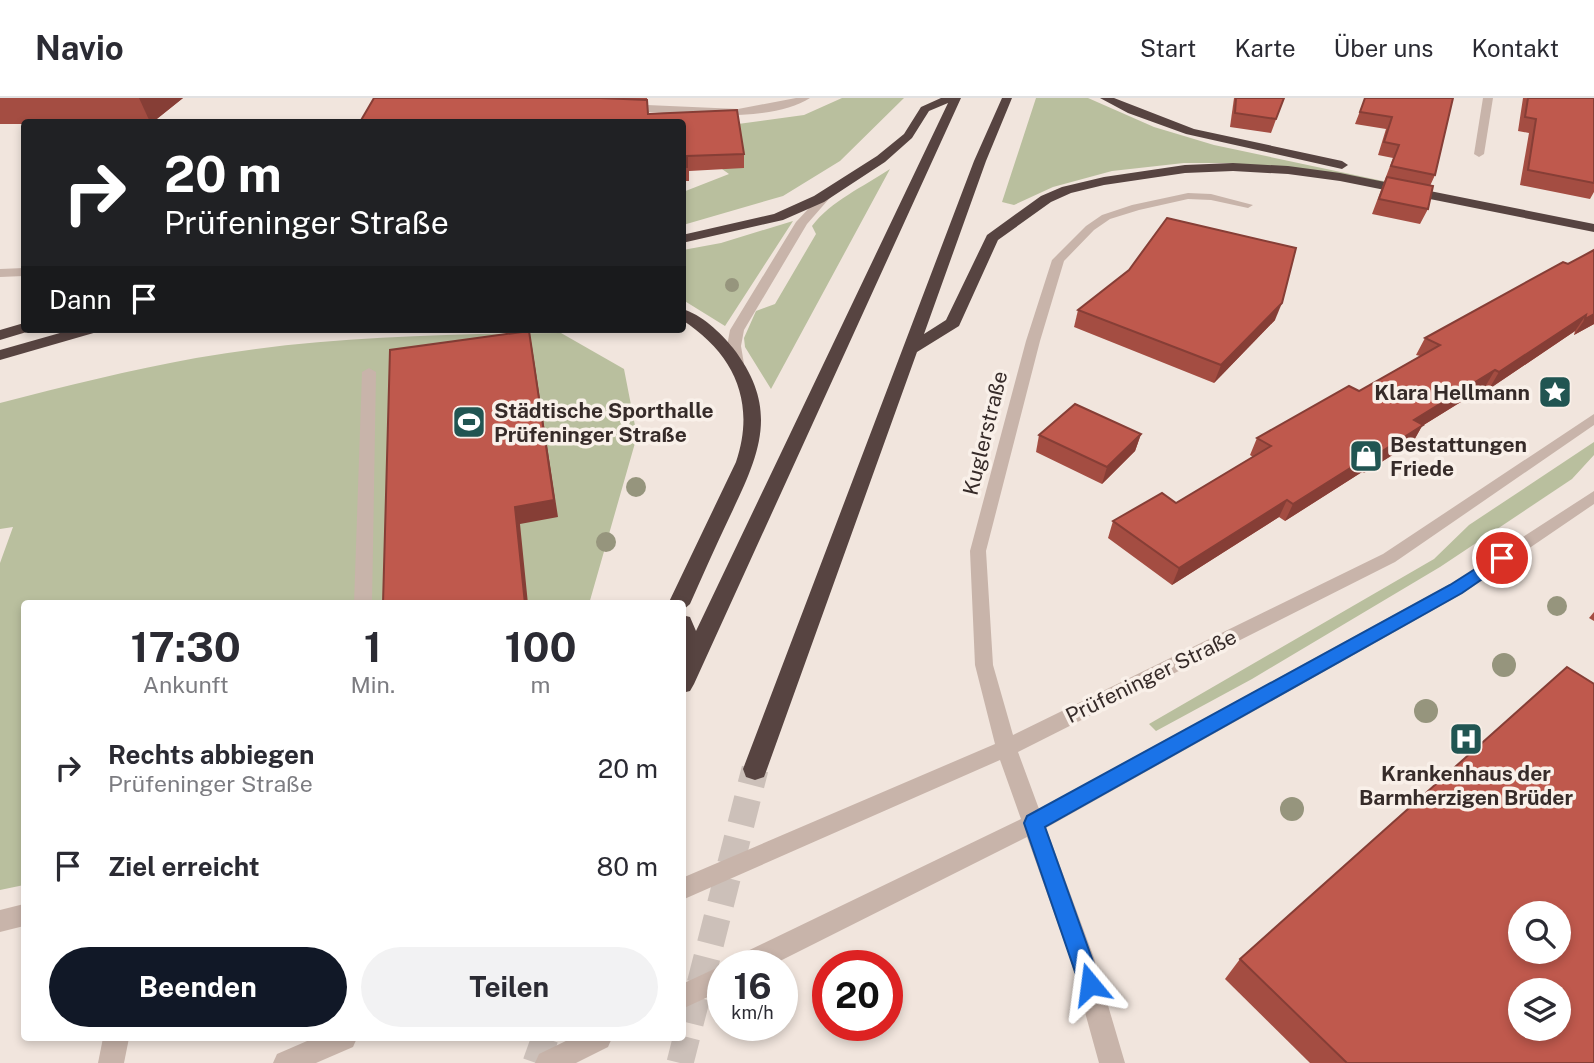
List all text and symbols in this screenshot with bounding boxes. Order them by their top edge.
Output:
text: Navio [35,29,124,67]
text: Start [1140,34,1196,62]
text: Karte [1234,34,1296,62]
text: Über uns [1334,34,1433,62]
text: Kontakt [1471,34,1559,62]
text: 20 m [164,145,282,203]
icon: right [49,147,140,238]
text: Prüfeninger Straße [164,204,449,241]
icon: arrive [125,280,163,318]
text: Dann [49,284,111,315]
street label: Kuglerstraße [957,368,1013,498]
place icon: Klara Hellmann [1536,373,1574,411]
place label: Klara Hellmann [1374,380,1530,405]
place label: Städtische Sporthalle Prüfeninger Straße [494,398,714,447]
sports icon: Städtische Sporthalle Prüfeninger Straße [450,403,488,441]
place label: Bestattungen Friede [1390,432,1527,481]
shop icon: Bestattungen Friede [1347,437,1385,475]
pin [1472,528,1532,588]
icon: arrive [1483,539,1521,577]
text: 17:30 [130,622,241,671]
text: 1 [364,622,382,671]
text: 100 [505,622,577,671]
street label: Prüfeninger Straße [1062,624,1240,728]
text: Ankunft [143,671,229,698]
text: Min. [350,671,395,698]
text: m [531,671,550,698]
hospital icon: Krankenhaus der Barmherzigen Brüder [1447,720,1485,758]
text: Rechts abbiegen [108,739,314,770]
icon: right [49,749,87,787]
text: 20 m [598,753,658,784]
place label: Krankenhaus der Barmherzigen Brüder [1359,761,1573,810]
text: Prüfeninger Straße [108,770,313,797]
icon: arrive [49,847,87,885]
text: Ziel erreicht [108,851,260,882]
text: 80 m [597,851,658,882]
map controls [1508,901,1571,1041]
button: search [1508,901,1571,964]
button: Beenden [49,947,347,1027]
button: Teilen [361,947,658,1027]
position arrow [1053,947,1127,1021]
speed limit sign: 20 [812,950,903,1041]
text: 16 [733,966,772,1007]
button: layers [1508,978,1571,1041]
text: km/h [731,1002,774,1023]

